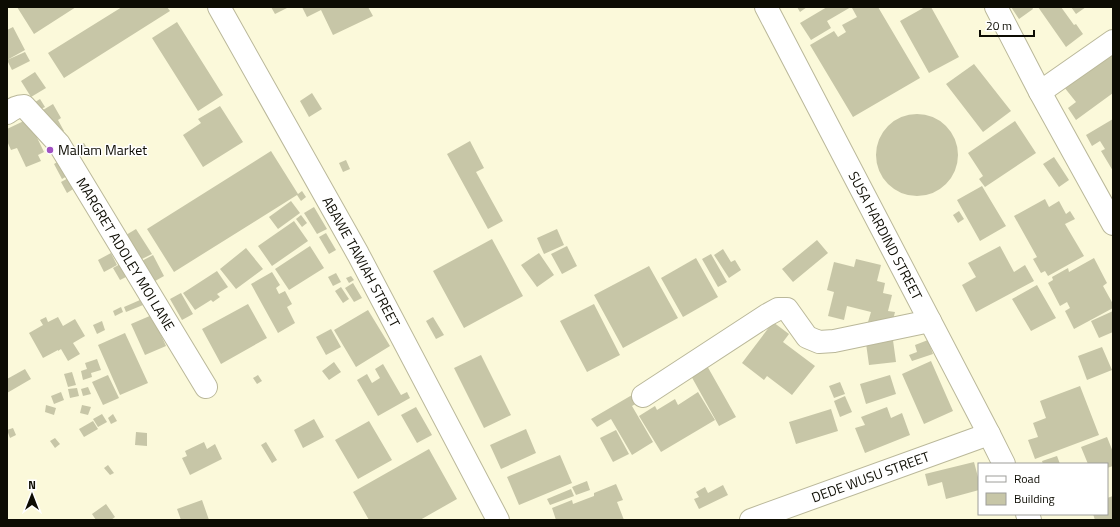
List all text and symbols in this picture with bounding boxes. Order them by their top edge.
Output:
scale bar [980,12,1034,38]
text: 20 m [986,16,1012,35]
place label: Mallam Market [58,139,147,160]
marker: Mallam Market [45,145,55,155]
street label: SUSA HARDIND STREET [844,167,928,304]
street label: MARGRET ADOLEY MOI LANE [72,173,181,335]
street label: ABAWE TAWIAH STREET [318,192,406,331]
street label: DEDE WUSU STREET [808,445,933,507]
legend [978,463,1108,515]
text: Road [1014,469,1040,488]
north arrow [12,475,52,515]
text: N [28,477,36,493]
text: Building [1014,489,1055,508]

